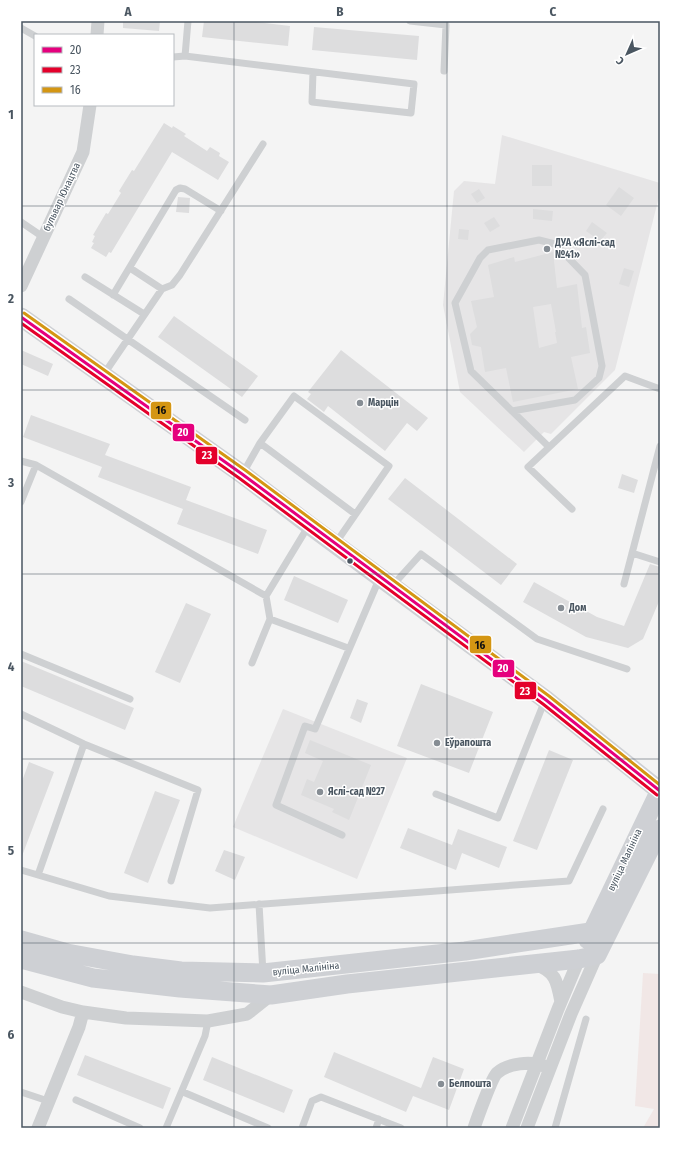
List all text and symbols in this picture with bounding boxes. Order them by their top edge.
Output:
text: A [123,4,132,19]
text: B [336,4,344,19]
text: C [550,4,557,19]
legend [34,34,174,106]
north arrow [607,34,647,74]
text: 20 [70,43,82,57]
text: С [613,54,627,67]
text: 23 [70,63,81,77]
text: 16 [70,83,81,97]
text: 1 [8,107,14,122]
street label: бульвар Юнацтва [41,161,83,233]
place label: ДУА «Яслі-сад №41» [554,237,615,261]
marker: ДУА «Яслі-сад №41» [542,244,552,254]
text: 2 [7,291,14,306]
place label: Марцін [368,397,399,409]
marker: Марцін [355,398,365,408]
line badge: 16 [150,401,172,420]
text: 16 [156,404,166,417]
line badge: 20 [172,423,195,442]
text: 20 [176,426,189,439]
line badge: 23 [195,446,218,465]
text: 23 [201,449,212,462]
text: 3 [7,475,14,490]
unlabelled marker [345,556,355,566]
place label: Дом [568,602,586,614]
marker: Дом [556,603,566,613]
line badge: 16 [469,635,492,654]
text: 16 [475,639,485,652]
text: 4 [8,659,15,674]
line badge: 20 [492,659,515,678]
text: 20 [496,662,509,675]
line badge: 23 [514,681,537,700]
text: 23 [519,685,530,698]
place label: Еўрапошта [445,737,491,749]
marker: Еўрапошта [432,738,442,748]
place label: Яслі-сад №27 [328,786,386,798]
marker: Яслі-сад №27 [315,787,325,797]
street label: вуліца Малініна [604,827,645,893]
text: 5 [8,843,14,858]
street label: вуліца Малініна [272,959,340,978]
text: 6 [8,1027,15,1042]
place label: Белпошта [449,1078,491,1090]
marker: Белпошта [436,1079,446,1089]

